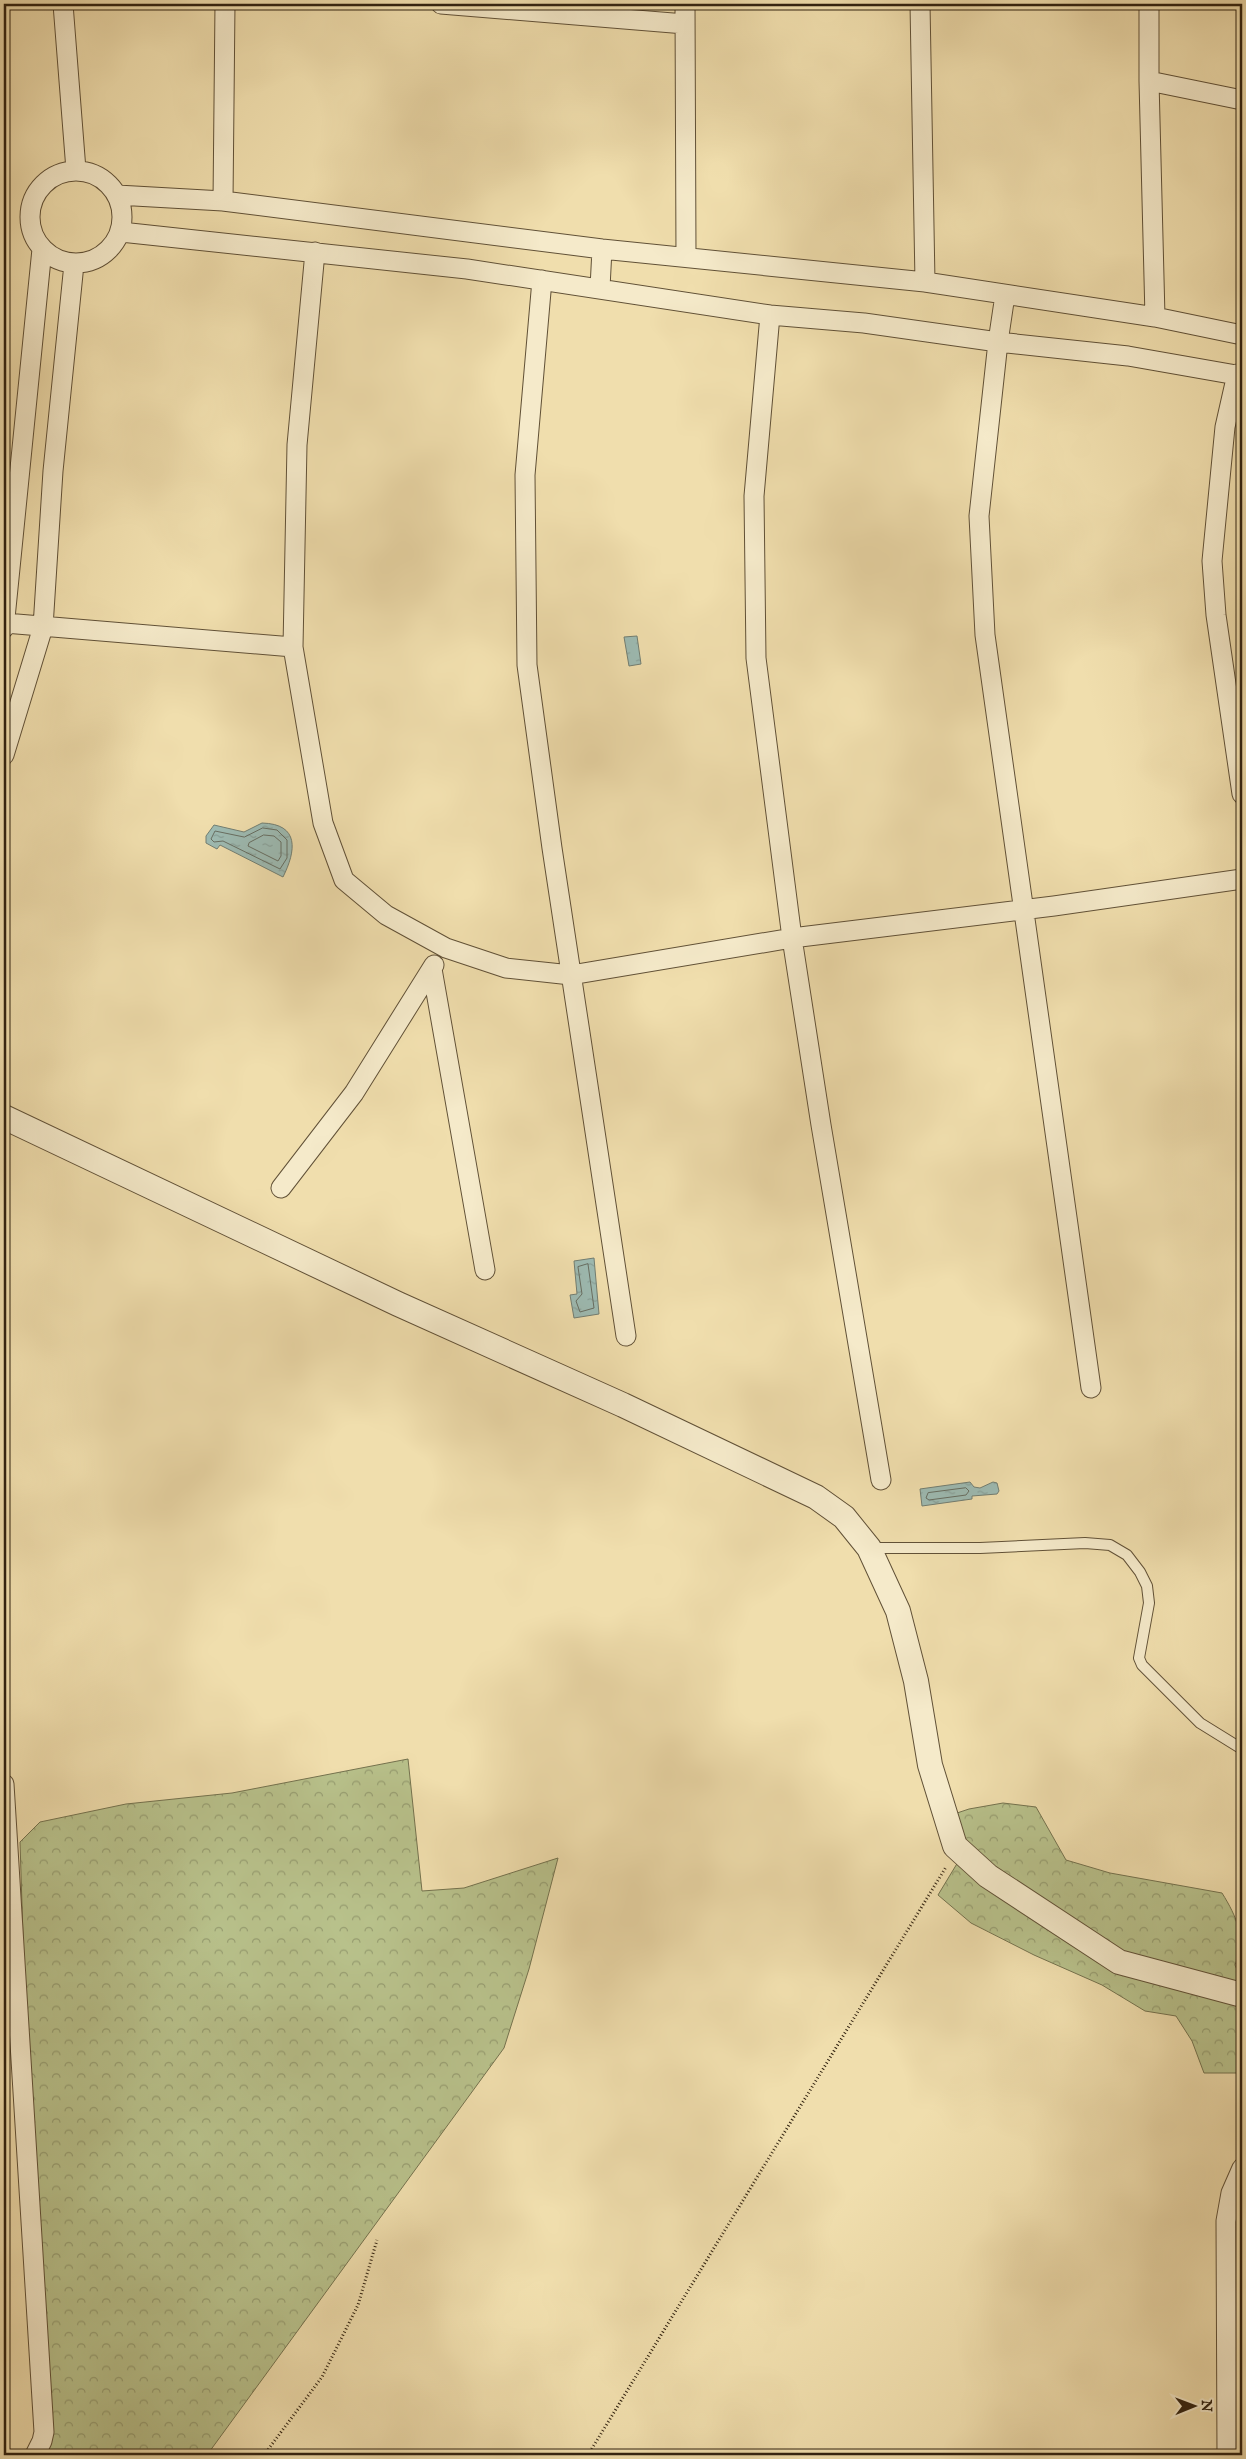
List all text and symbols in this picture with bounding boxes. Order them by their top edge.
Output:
north arrow [1168,2382,1218,2432]
text: N [1197,2399,1215,2412]

